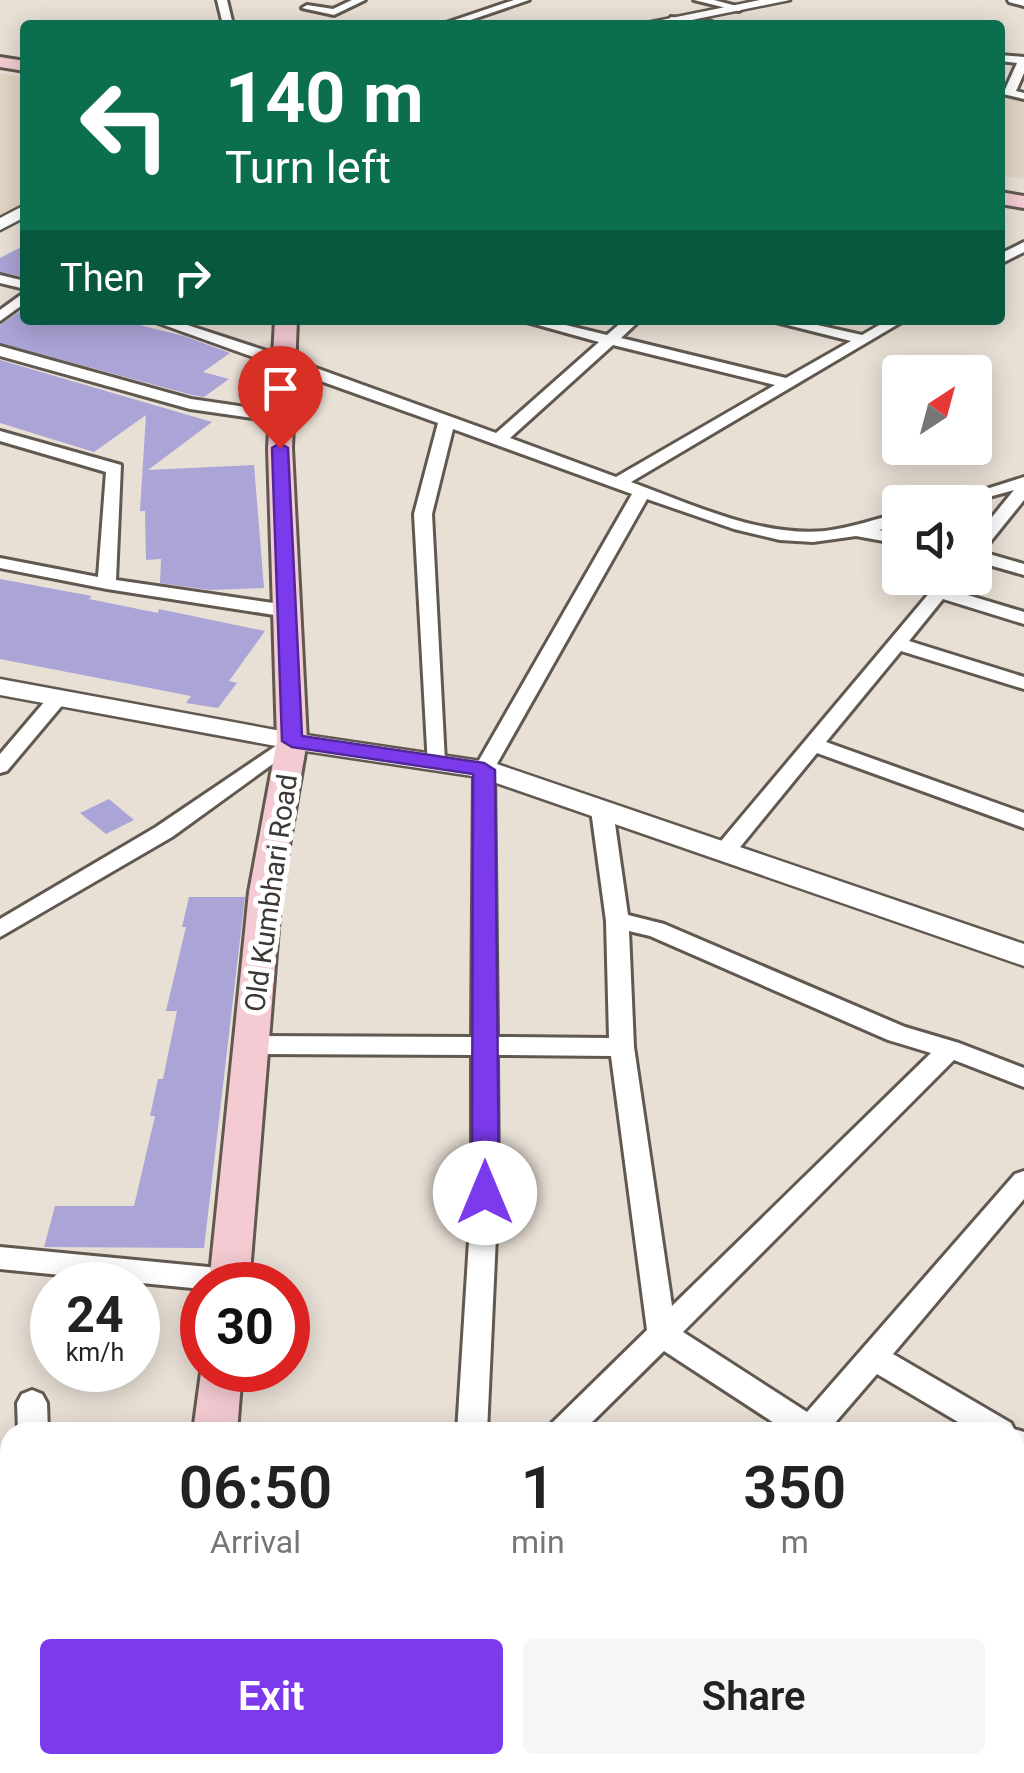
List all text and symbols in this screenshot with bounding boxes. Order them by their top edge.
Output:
text: 140 m [225,57,424,139]
icon: left [60,60,190,190]
text: Turn left [225,141,391,194]
icon: right [165,250,220,305]
text: Then [60,256,145,300]
pin [238,346,323,449]
north arrow [882,355,992,465]
map controls [882,355,992,595]
icon: arrive [253,361,308,416]
button: sound [882,485,992,595]
street label: Old Kumbhari Road [238,772,304,1014]
position arrow [433,1141,537,1245]
speed limit sign: 30 [180,1262,310,1392]
text: 24 [66,1286,124,1344]
text: km/h [66,1338,124,1367]
text: 06:50 [179,1452,332,1523]
text: 1 [521,1452,555,1523]
text: 350 [743,1452,846,1523]
text: Arrival [210,1523,301,1561]
text: min [511,1523,565,1561]
text: m [781,1523,809,1561]
button: Exit [40,1639,503,1754]
button: Share [523,1639,985,1754]

